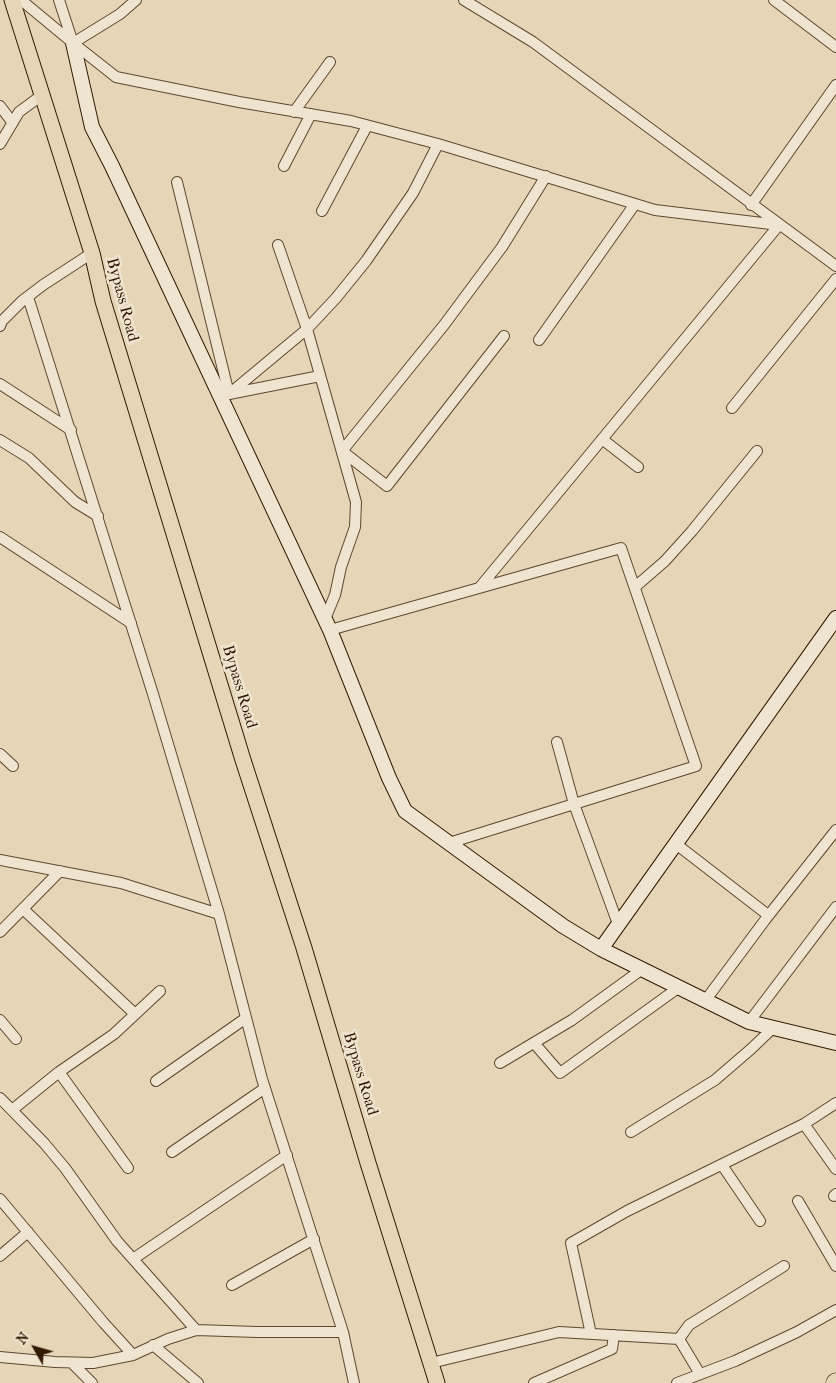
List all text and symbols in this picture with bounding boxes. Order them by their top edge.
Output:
street label: Bypass Road [102,256,142,344]
street label: Bypass Road [217,643,261,731]
street label: Bypass Road [338,1030,382,1118]
north arrow [10,1323,60,1373]
text: N [13,1329,33,1348]

